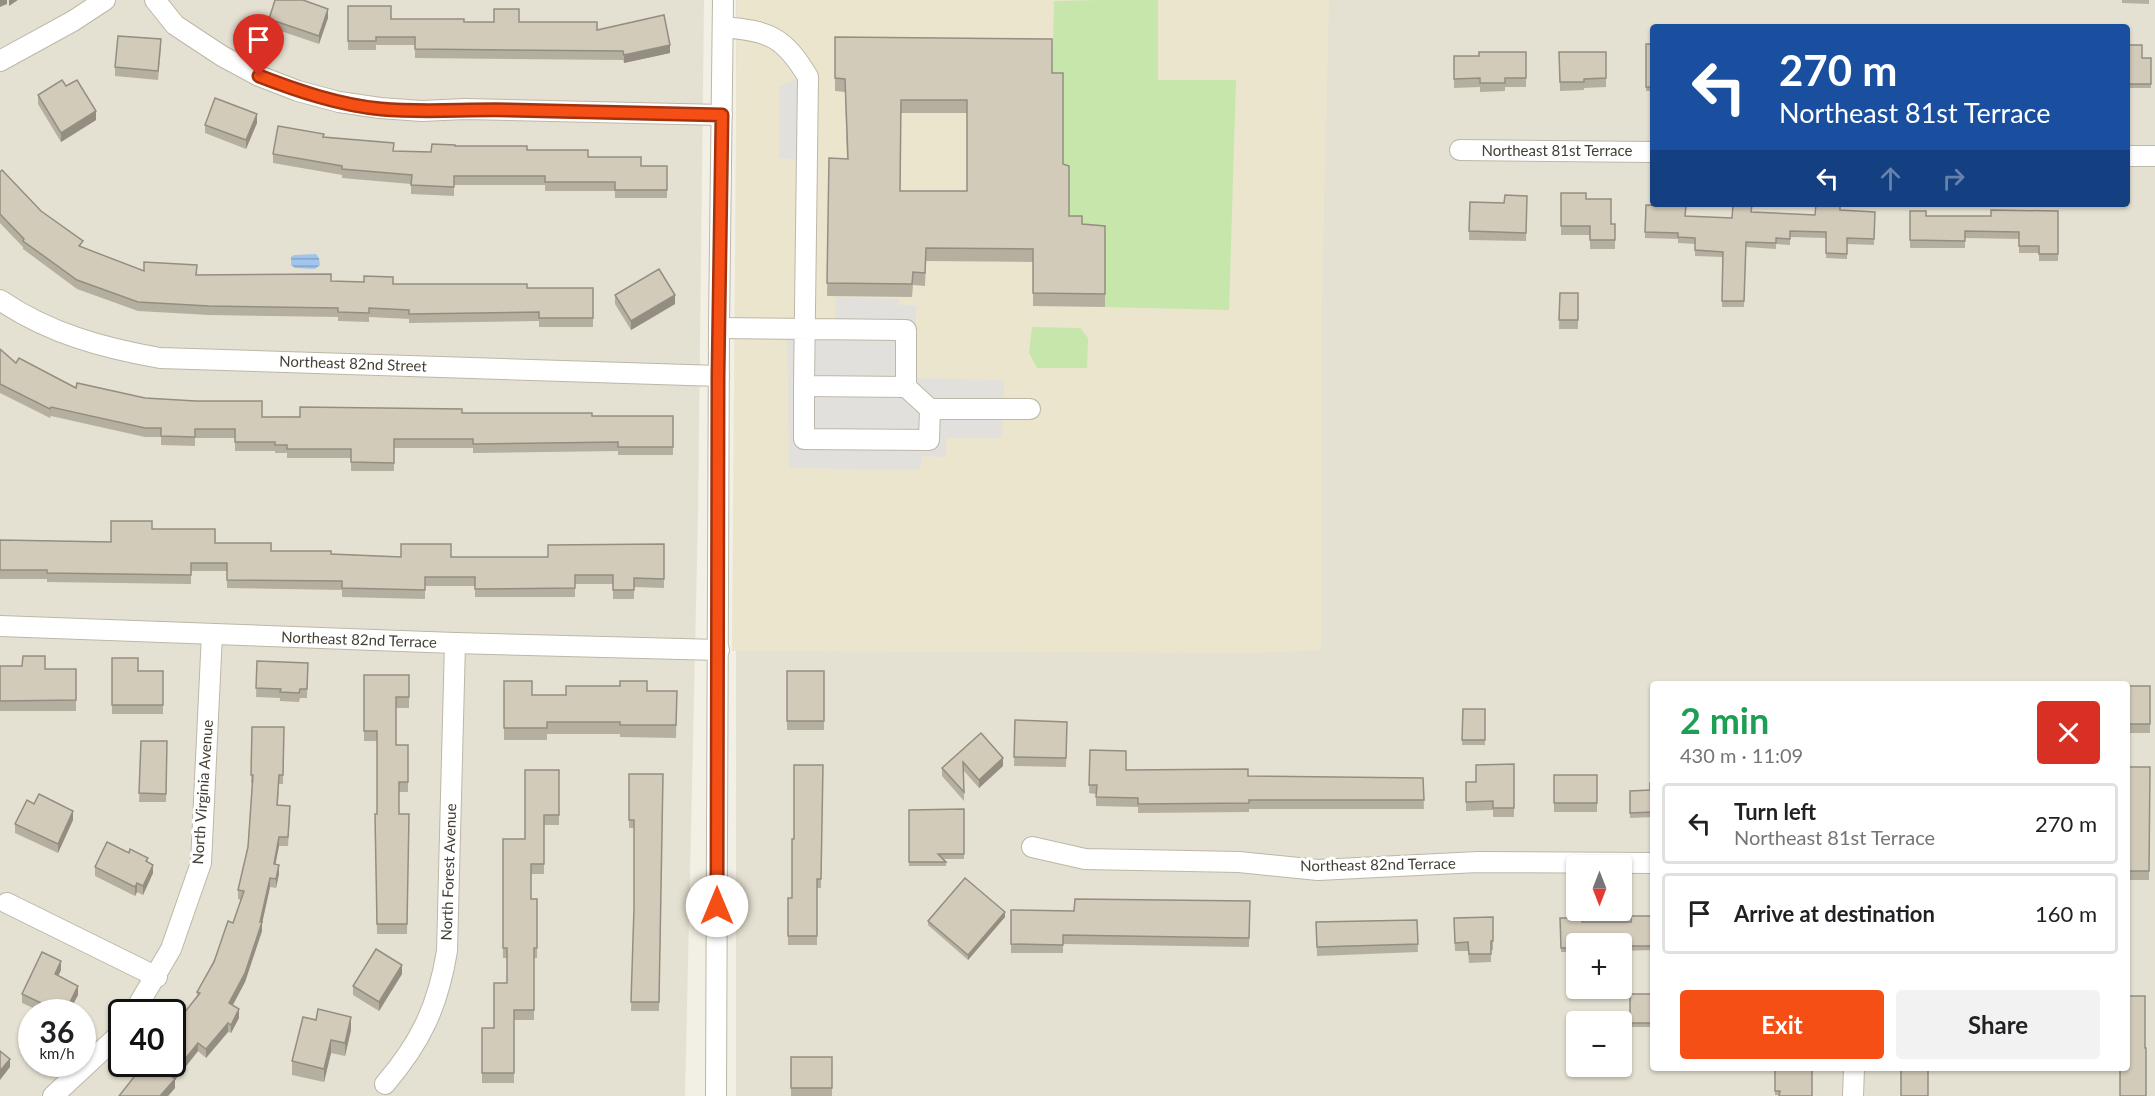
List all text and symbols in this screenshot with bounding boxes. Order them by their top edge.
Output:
pin [233,14,284,76]
icon: arrive [242,23,275,56]
text: 270 m [1779,45,1897,95]
icon: left [1680,48,1758,126]
text: Northeast 81st Terrace [1779,96,2051,129]
street label: Northeast 81st Terrace [1482,141,1632,159]
icon: left [1811,162,1844,195]
icon: ahead [1874,162,1907,195]
icon: right [1937,162,1970,195]
street label: Northeast 82nd Street [279,351,428,375]
street label: Northeast 82nd Terrace [281,627,437,651]
text: 2 min [1680,698,1769,742]
button: close [2037,701,2100,764]
street label: North Virginia Avenue [188,719,216,865]
text: 430 m · 11:09 [1680,743,1803,767]
text: Turn left [1734,798,1816,825]
street label: North Forest Avenue [437,803,459,941]
icon: left [1683,807,1716,840]
text: 270 m [2035,810,2097,837]
text: Northeast 81st Terrace [1734,825,1935,849]
street label: Northeast 82nd Terrace [1300,854,1456,874]
north arrow [1566,855,1632,921]
map controls [1566,855,1632,1077]
position arrow [685,874,749,938]
icon: arrive [1683,897,1716,930]
text: Arrive at destination [1734,900,1935,927]
text: 160 m [2035,900,2097,927]
button: + [1566,933,1632,999]
button: Exit [1680,990,1884,1059]
button: Share [1896,990,2100,1059]
speed limit sign: 40 [108,999,186,1077]
button: − [1566,1011,1632,1077]
text: 36 [40,1013,74,1049]
text: km/h [39,1044,75,1062]

